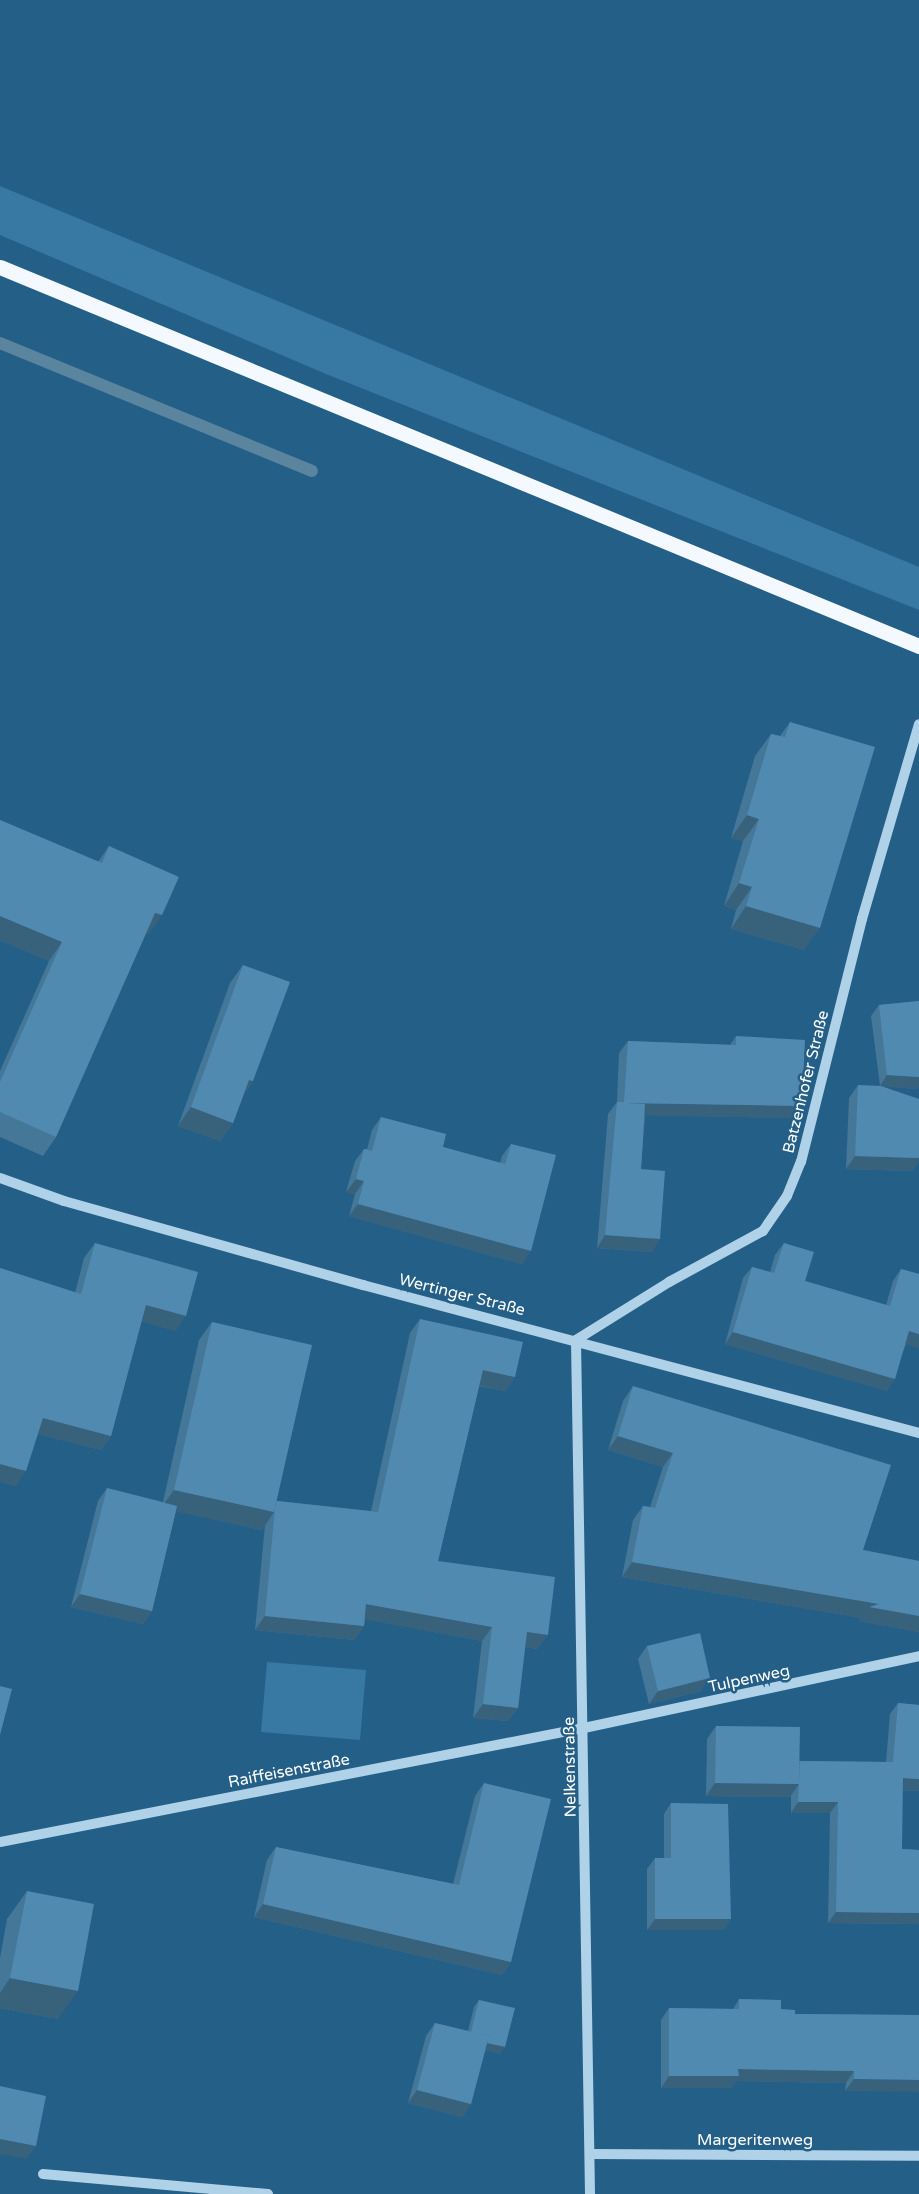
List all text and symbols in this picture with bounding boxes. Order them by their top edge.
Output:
street label: Batzenhofer Straße [779,1009,833,1155]
street label: Wertinger Straße [397,1270,527,1320]
street label: Tulpenweg [706,1661,792,1697]
street label: Nelkenstraße [560,1717,580,1817]
street label: Raiffeisenstraße [227,1750,351,1792]
street label: Margeritenweg [697,2130,813,2150]

